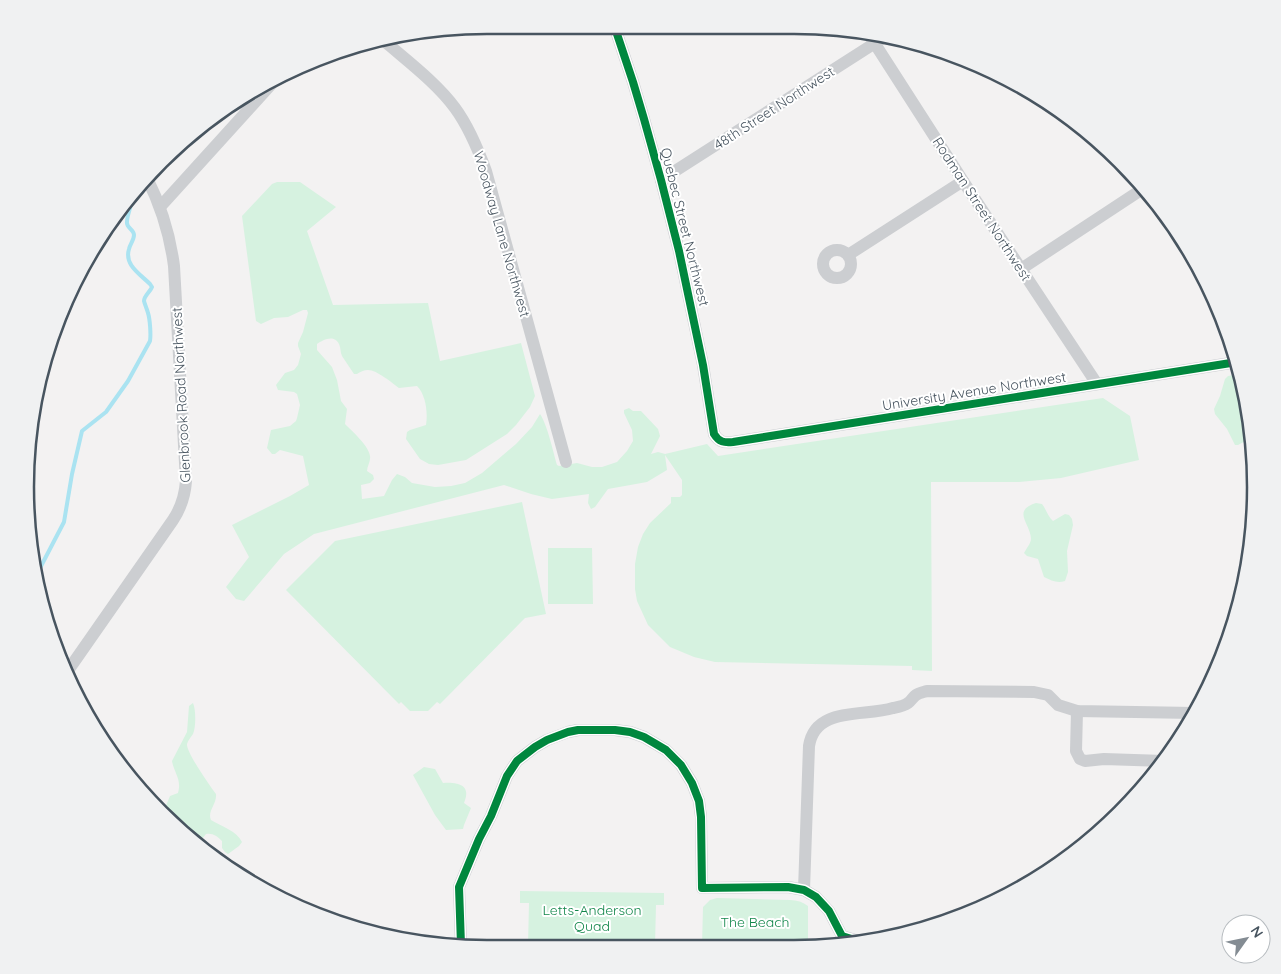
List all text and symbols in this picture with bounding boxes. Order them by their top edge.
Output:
street label: 48th Street Northwest [710,62,838,154]
street label: Rodman Street Northwest [929,134,1035,285]
street label: Quebec Street Northwest [657,146,713,308]
street label: Woodway Lane Northwest [470,149,534,319]
street label: Glenbrook Road Northwest [167,307,195,483]
street label: University Avenue Northwest [881,368,1067,414]
park label: Letts-Anderson Quad [542,901,642,935]
park label: The Beach [721,913,789,931]
north arrow [1221,914,1271,964]
text: N [1247,923,1267,941]

